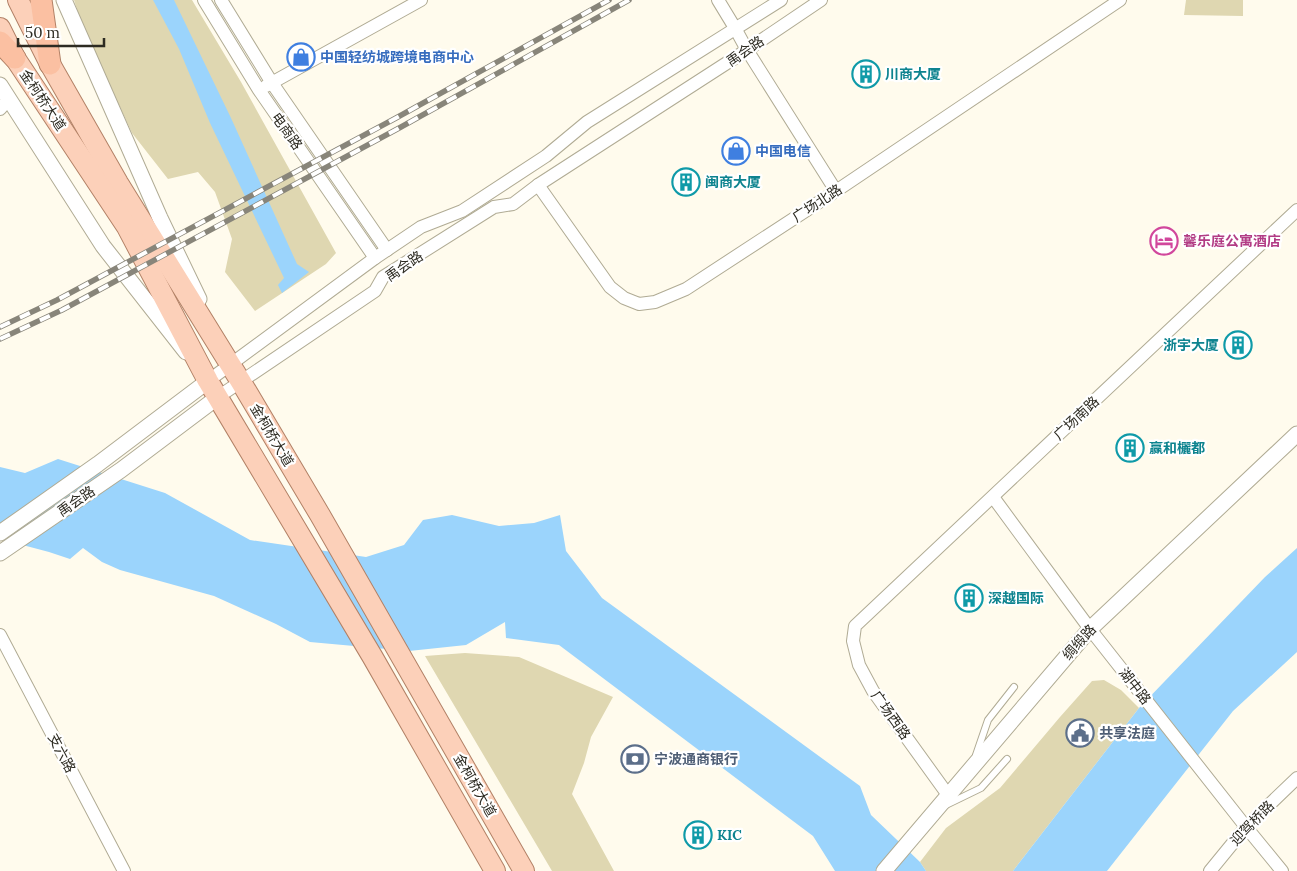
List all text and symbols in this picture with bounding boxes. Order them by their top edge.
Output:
scale bar [18,15,104,47]
text: 50 m [25,23,60,42]
street label: 禹会路 [723,32,767,70]
shop icon: 中国轻纺城跨境电商中心 [286,42,316,72]
place label: 中国轻纺城跨境电商中心 [320,48,474,66]
building icon: 川商大厦 [851,59,881,89]
place label: 川商大厦 [885,65,941,83]
street label: 金柯桥大道 [16,66,70,134]
street label: 电商路 [268,109,306,153]
shop icon: 中国电信 [721,136,751,166]
place label: 中国电信 [755,142,811,160]
building icon: 闽商大厦 [671,167,701,197]
place label: 闽商大厦 [705,173,761,191]
street label: 广场北路 [789,180,845,226]
hotel icon: 馨乐庭公寓酒店 [1149,226,1179,256]
place label: 馨乐庭公寓酒店 [1183,232,1281,250]
street label: 禹会路 [382,247,426,285]
building icon: 浙宇大厦 [1223,330,1253,360]
place label: 浙宇大厦 [1163,336,1219,354]
street label: 广场南路 [1049,392,1103,444]
street label: 金柯桥大道 [246,400,298,470]
building icon: 赢和欐都 [1115,433,1145,463]
place label: 赢和欐都 [1149,439,1205,457]
street label: 禹会路 [54,482,98,520]
building icon: 深越国际 [954,583,984,613]
place label: 深越国际 [988,589,1044,607]
street label: 绸缎路 [1058,620,1100,664]
street label: 湖中路 [1115,664,1155,708]
street label: 广场西路 [868,687,914,743]
public building icon: 共享法庭 [1065,718,1095,748]
place label: 共享法庭 [1099,724,1155,742]
street label: 支六路 [44,730,80,776]
bank icon: 宁波通商银行 [620,744,650,774]
street label: 金柯桥大道 [450,750,500,820]
place label: 宁波通商银行 [654,750,738,768]
street label: 迎驾桥路 [1226,797,1278,849]
building icon: KIC [683,820,713,850]
place label: KIC [717,826,742,844]

